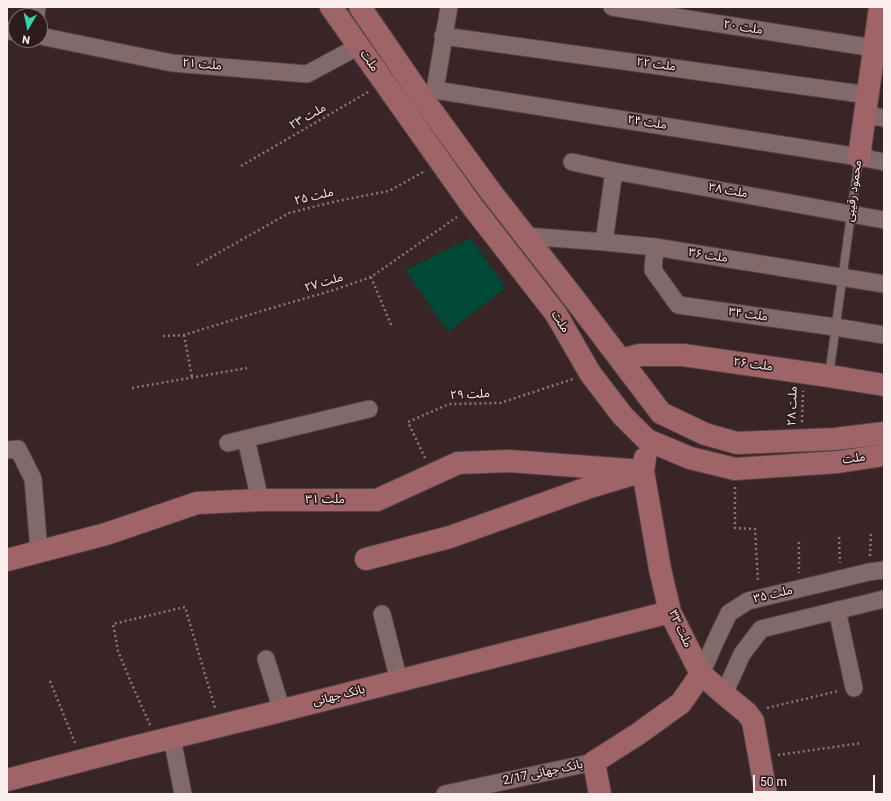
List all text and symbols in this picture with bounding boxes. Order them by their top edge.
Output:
north arrow [8,8,48,48]
street label: ملت ۲۰ [722,18,764,38]
text: N [21,32,31,46]
street label: ملت [357,47,381,75]
street label: ملت ۲۲ [635,55,677,75]
street label: ملت ۲۱ [182,56,222,74]
street label: ملت ۲۳ [287,101,329,133]
street label: ملت ۲۴ [626,113,668,133]
street label: محمود رقیبی [843,159,865,223]
street label: ملت ۳۸ [707,180,749,202]
street label: ملت ۲۵ [293,185,335,209]
street label: ملت ۳۶ [687,246,729,266]
street label: ملت ۲۷ [303,270,345,296]
street label: ملت ۳۴ [727,305,769,325]
street label: ملت [548,308,572,336]
street label: ملت ۲۶ [732,355,774,375]
street label: ملت ۲۸ [785,386,801,426]
street label: ملت ۲۹ [450,387,490,403]
street label: ملت [842,450,866,468]
street label: ملت ۳۱ [305,493,345,507]
street label: ملت ۳۵ [752,583,794,607]
street label: ملت ۳۳ [665,608,695,650]
street label: بانک جهانی [311,683,367,709]
street label: بانک جهانی 2/17 [502,757,584,789]
scale bar [755,767,877,793]
text: 50 m [760,775,787,789]

